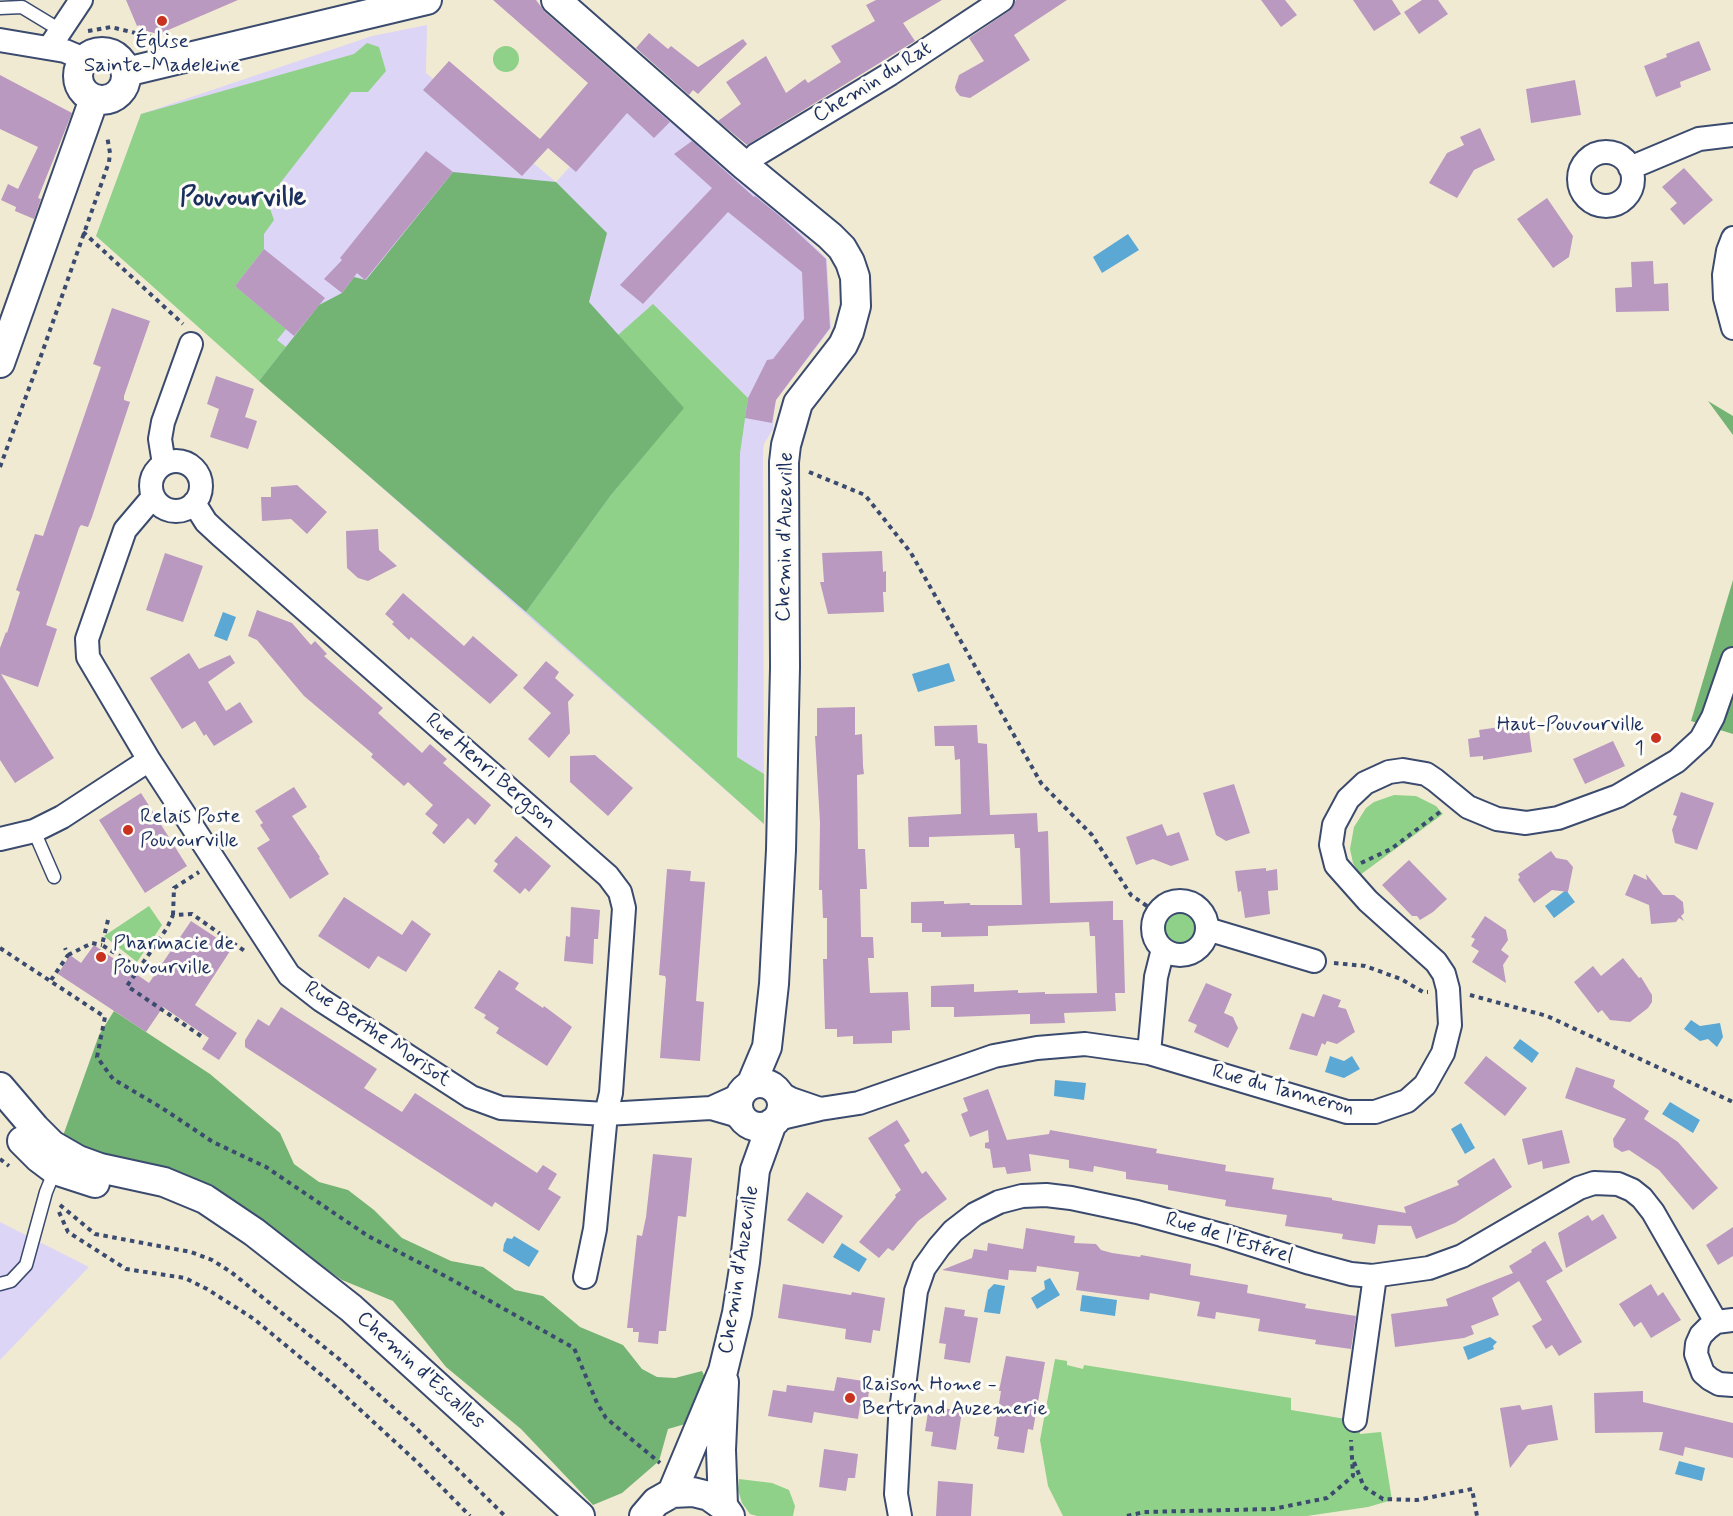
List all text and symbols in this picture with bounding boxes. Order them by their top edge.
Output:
marker: Église Sainte-Madeleine [155,14,169,28]
place label: Église Sainte-Madeleine [84,30,240,80]
street label: Chemin du Rat [809,37,937,129]
district label: Pouvourville [180,183,306,215]
street label: Chemin d'Auzeville [772,452,800,622]
street label: Rue Henri Bergson [419,708,561,836]
place label: Haut-Pouvourville 1 [1497,713,1644,763]
marker: Haut-Pouvourville 1 [1649,731,1663,745]
place label: Relais Poste Pouvourville [140,805,241,855]
marker: Relais Poste Pouvourville [121,823,135,837]
place label: Pharmacie de Pouvourville [113,932,235,982]
marker: Pharmacie de Pouvourville [94,950,108,964]
street label: Rue Berthe Morisot [299,977,455,1093]
street label: Rue du Tanneron [1209,1060,1357,1122]
street label: Chemin d'Auzeville [714,1184,766,1356]
street label: Rue de l'Estérel [1162,1208,1296,1270]
street label: Chemin d'Escalles [350,1307,490,1435]
place label: Raison Home - Bertrand Auzemerie [862,1373,1047,1423]
marker: Raison Home - Bertrand Auzemerie [843,1391,857,1405]

